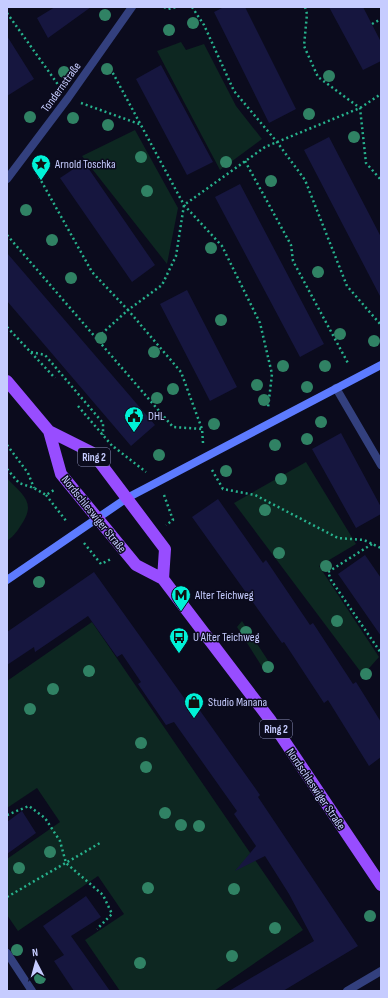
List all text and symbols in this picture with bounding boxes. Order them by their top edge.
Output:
street label: Tondernstraße [38,59,85,115]
place icon: Arnold Toschka [30,153,52,181]
place label: Arnold Toschka [54,157,116,172]
public building icon: DHL [123,405,145,433]
place label: DHL [148,409,165,424]
road number: Ring 2 [78,448,110,466]
street label: Nordschleswiger Straße [58,473,130,556]
metro station icon: Alter Teichweg [170,584,192,612]
place label: Alter Teichweg [194,588,254,603]
bus stop icon: U Alter Teichweg [168,626,190,654]
place label: U Alter Teichweg [193,630,260,645]
shop icon: Studio Manana [183,691,205,719]
place label: Studio Manana [208,695,268,710]
road number: Ring 2 [260,720,292,738]
street label: Nordschleswiger Straße [283,746,349,833]
north arrow [16,942,56,982]
text: N [31,946,39,959]

